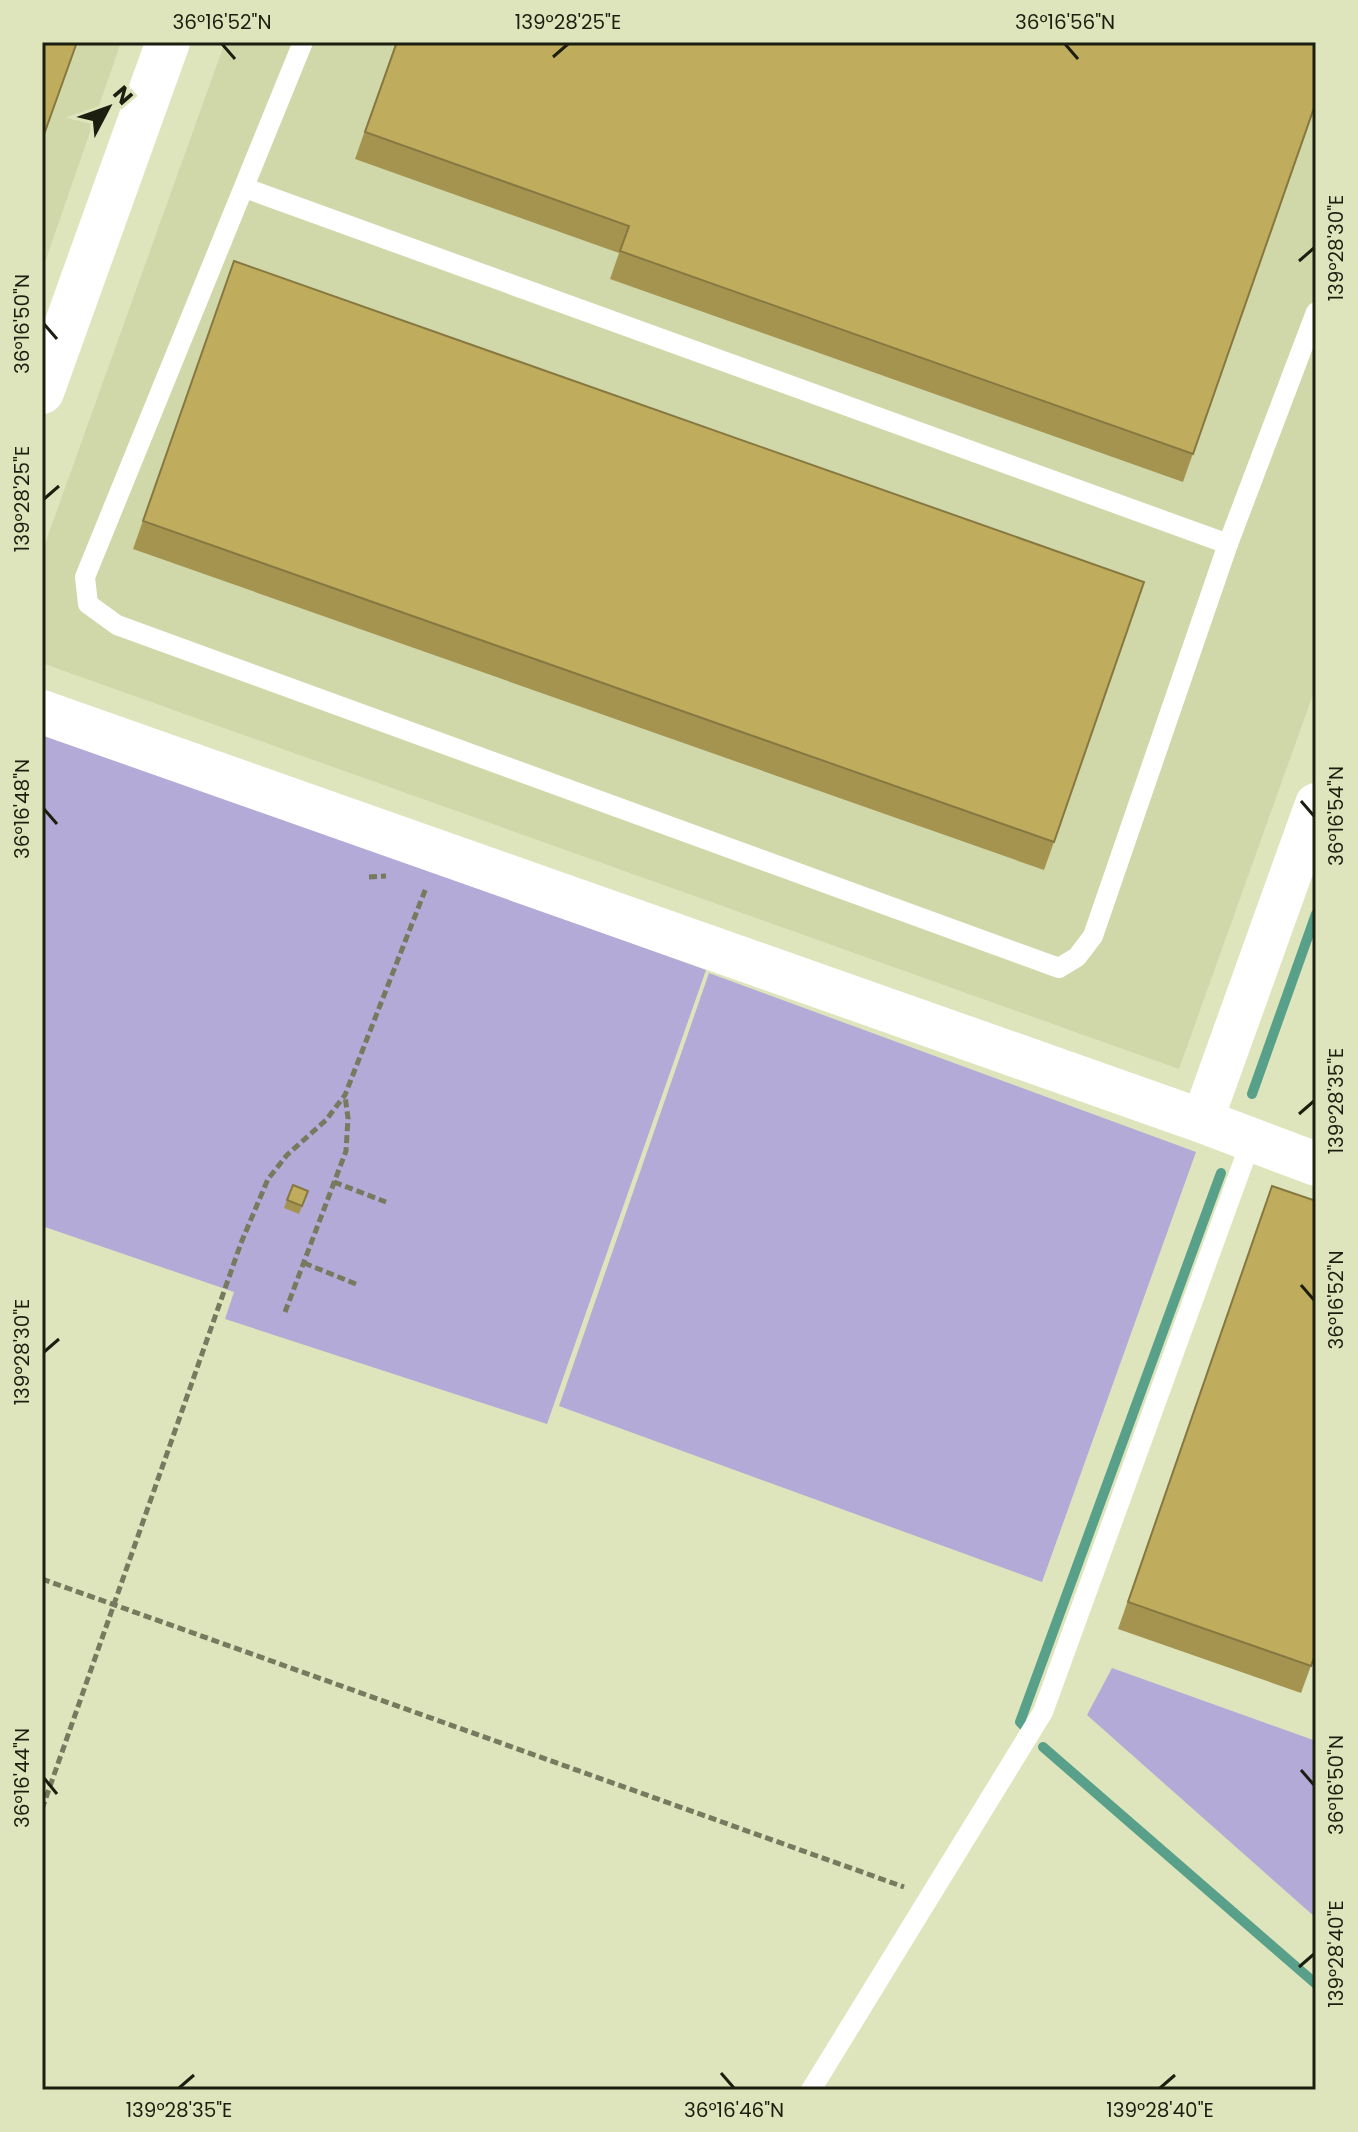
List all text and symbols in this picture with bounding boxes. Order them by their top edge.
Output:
text: 36°16'52"N [173,8,271,36]
text: 139°28'25"E [515,8,621,36]
text: 36°16'56"N [1015,8,1115,36]
north arrow [68,68,148,148]
text: N [106,79,140,112]
text: 139°28'30"E [1322,195,1350,301]
text: 36°16'50"N [8,274,36,374]
text: 139°28'25"E [8,446,36,552]
text: 36°16'48"N [8,759,36,859]
text: 36°16'54"N [1322,766,1350,866]
text: 139°28'35"E [1322,1048,1350,1154]
text: 36°16'52"N [1322,1251,1350,1349]
text: 139°28'30"E [8,1299,36,1405]
text: 36°16'44"N [8,1728,36,1828]
text: 36°16'50"N [1322,1735,1350,1835]
text: 139°28'40"E [1322,1900,1350,2008]
text: 139°28'35"E [126,2096,232,2124]
text: 36°16'46"N [684,2096,784,2124]
text: 139°28'40"E [1106,2096,1214,2124]

